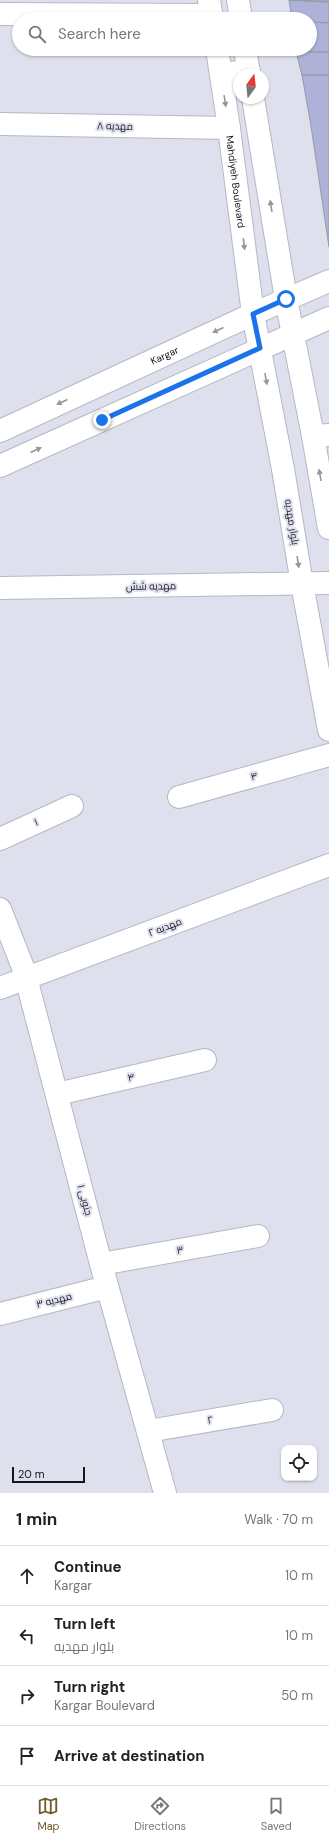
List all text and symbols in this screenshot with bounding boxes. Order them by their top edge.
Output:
search box [12,12,317,56]
icon: search [26,23,48,45]
text: Search here [58,24,141,44]
north arrow [233,68,269,104]
one-way arrow [222,95,228,107]
street label: مهدیه ۸ [97,119,133,133]
street label: Mahdiyeh Boulevard [224,135,248,229]
one-way arrow [268,199,274,212]
one-way arrow [241,238,247,250]
route start [277,290,295,308]
one-way arrow [212,327,223,333]
street label: Kargar [148,343,181,367]
one-way arrow [263,373,269,385]
one-way arrow [56,399,67,405]
route end [93,411,111,429]
one-way arrow [30,447,41,453]
one-way arrow [317,469,323,481]
street label: بلوار مهدیه [282,498,302,546]
one-way arrow [295,556,301,569]
street label: مهدیه شش [126,579,176,593]
street label: ۴ [249,769,259,783]
street label: ۱ [32,815,40,829]
street label: مهدیه ۲ [146,915,184,939]
street label: ۴ [126,1070,136,1084]
street label: ۱ جنوبی [75,1183,95,1217]
street label: ۳ [176,1243,185,1257]
street label: مهدیه ۳ [35,1289,73,1311]
street label: ۲ [206,1413,214,1427]
map controls [281,1445,317,1481]
button: locate [281,1445,317,1481]
scale bar [12,1465,85,1484]
text: 20 m [18,1467,44,1481]
text: 1 min [16,1508,57,1530]
text: Walk · 70 m [244,1511,313,1528]
text: Continue [54,1557,122,1577]
icon: ahead [16,1565,38,1587]
text: 10 m [285,1567,313,1584]
text: Kargar [54,1577,92,1594]
text: Turn left [54,1614,115,1634]
icon: left [16,1625,38,1647]
text: 10 m [285,1627,313,1644]
text: بلوار مهدیه [54,1638,114,1655]
text: Turn right [54,1677,125,1697]
icon: right [16,1685,38,1707]
text: 50 m [281,1687,313,1704]
text: Kargar Boulevard [54,1697,155,1714]
icon: arrive [16,1745,38,1767]
text: Arrive at destination [54,1746,205,1766]
tab: Map [37,1795,60,1833]
tab: Directions [134,1795,186,1833]
tab: Saved [261,1795,292,1833]

